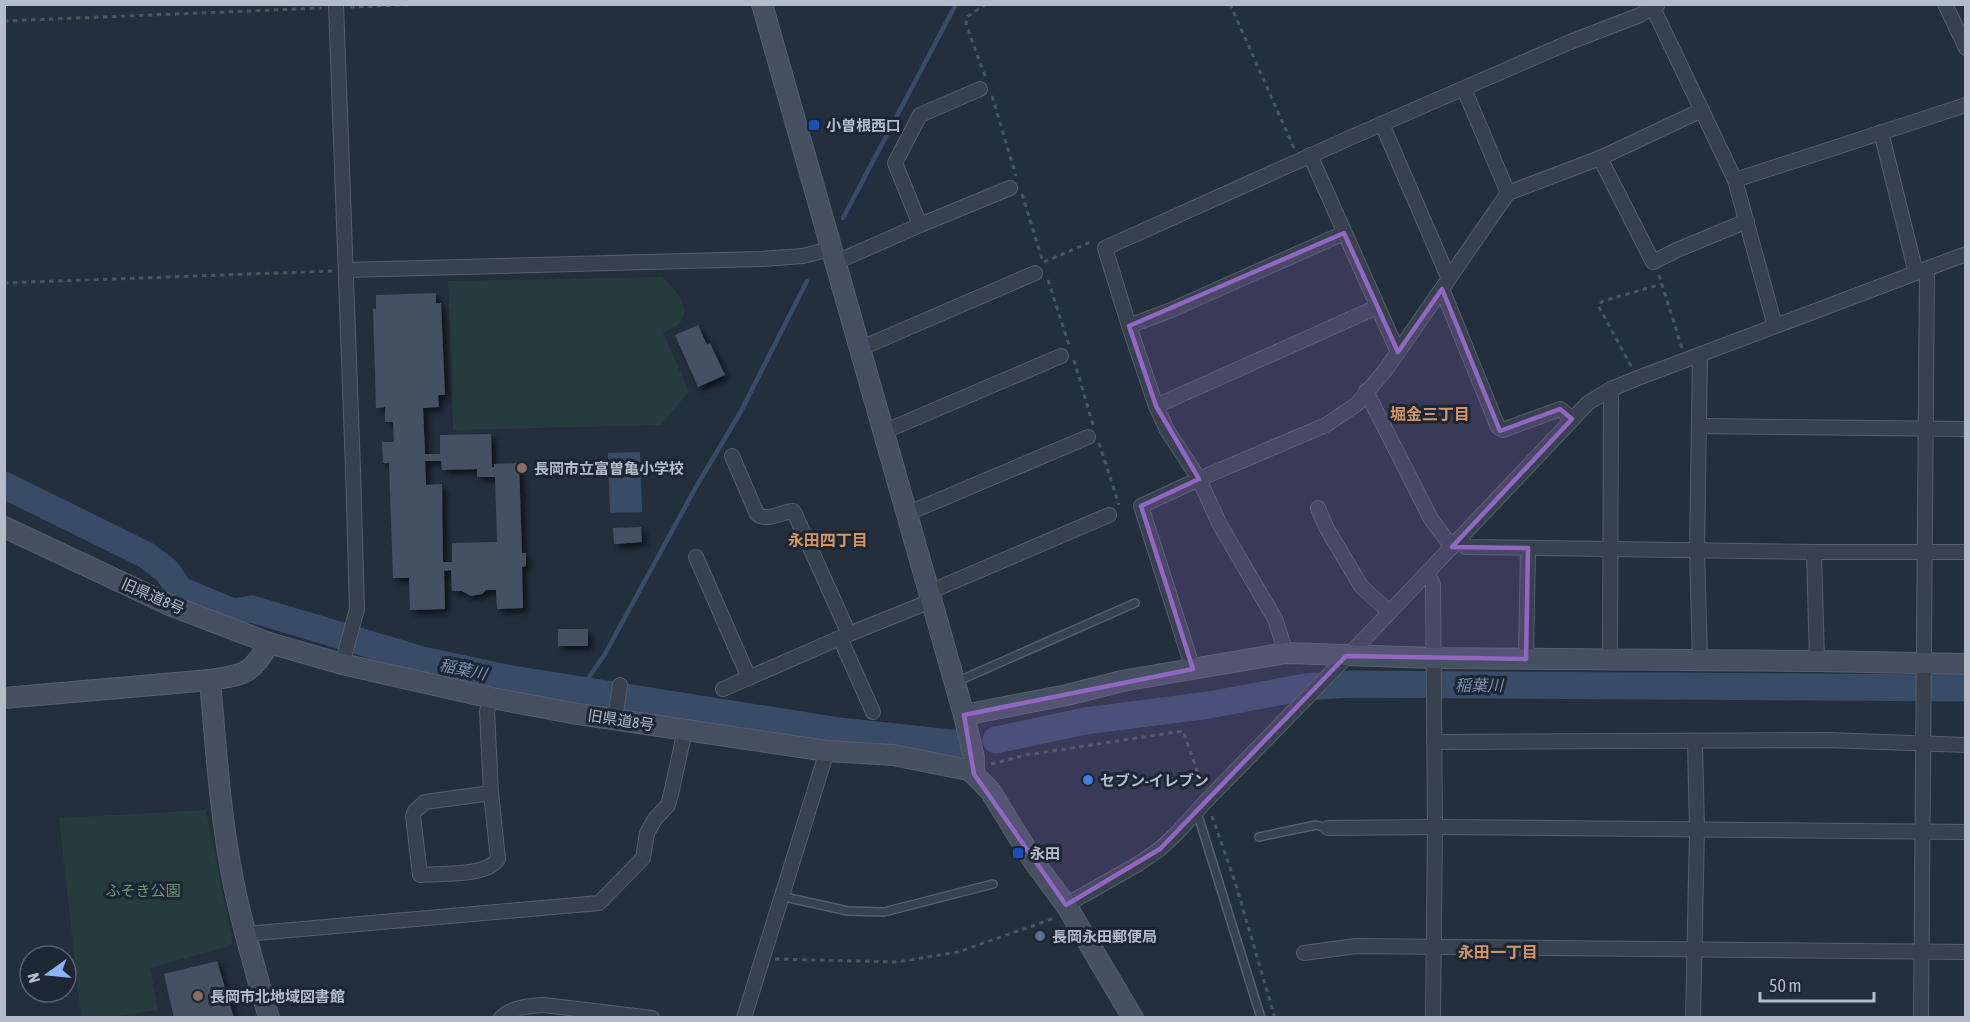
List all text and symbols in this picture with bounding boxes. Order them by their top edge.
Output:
place label: 小曽根西口 [826,117,901,134]
marker: 小曽根西口 [807,118,821,132]
district label: 堀金三丁目 [1390,405,1470,423]
place label: 長岡市立富曽亀小学校 [534,460,684,477]
marker: 長岡市立富曽亀小学校 [515,461,529,475]
district label: 永田四丁目 [788,531,868,549]
street label: 旧県道8号 [119,575,187,617]
water label: 稲葉川 [438,655,490,683]
water label: 稲葉川 [1455,676,1505,694]
street label: 旧県道8号 [587,706,655,734]
place label: セブン-イレブン [1100,772,1209,789]
marker: セブン-イレブン [1081,773,1095,787]
place label: 永田 [1030,845,1060,862]
marker: 永田 [1011,846,1025,860]
park label: ふそき公園 [105,882,181,899]
place label: 長岡永田郵便局 [1052,928,1157,945]
marker: 長岡永田郵便局 [1033,929,1047,943]
district label: 永田一丁目 [1458,943,1538,961]
north arrow [18,944,78,1004]
scale bar [1760,965,1874,1003]
text: N [24,971,43,985]
text: 50 m [1769,975,1801,996]
place label: 長岡市北地域図書館 [210,988,345,1005]
marker: 長岡市北地域図書館 [191,989,205,1003]

